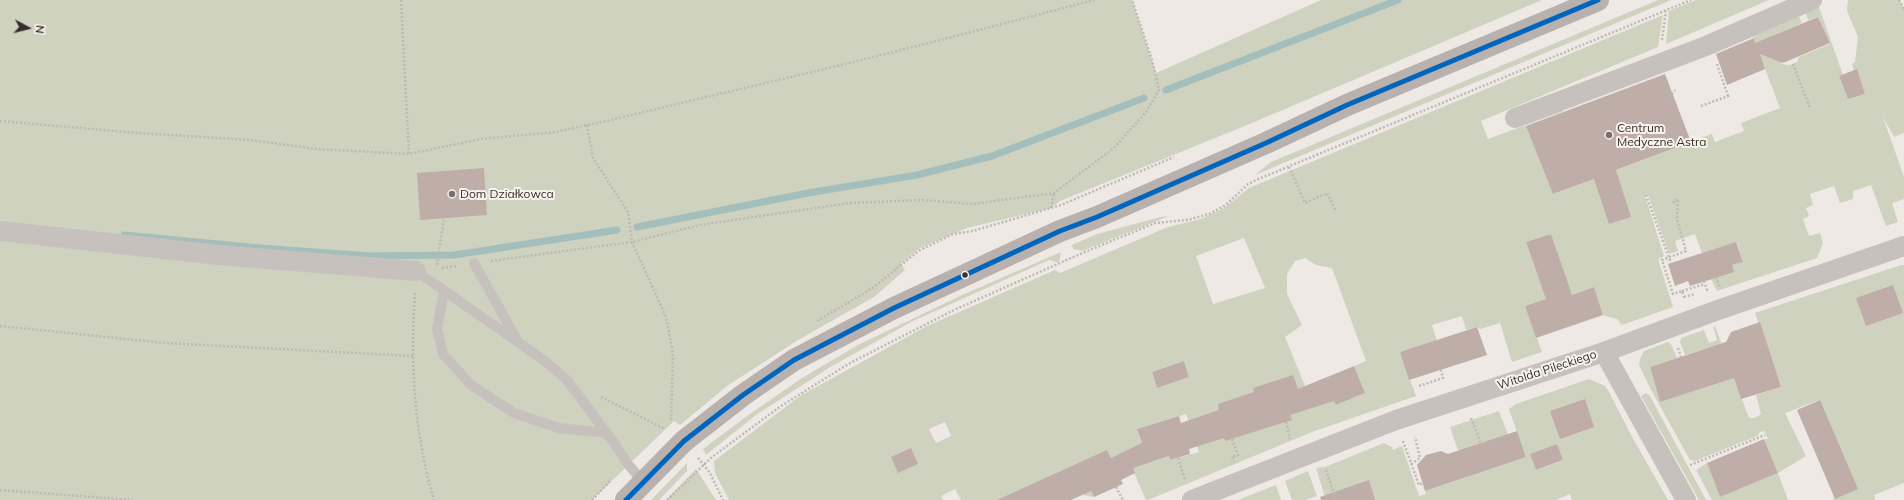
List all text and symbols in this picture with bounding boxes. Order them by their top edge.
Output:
north arrow [8,8,48,48]
text: N [32,24,47,34]
place label: Centrum Medyczne Astra [1617,121,1706,149]
marker: Centrum Medyczne Astra [1604,130,1614,140]
place label: Dom Działkowca [460,187,554,201]
marker: Dom Działkowca [447,189,457,199]
unlabelled marker [960,270,970,280]
street label: Witolda Pileckiego [1496,347,1598,393]

